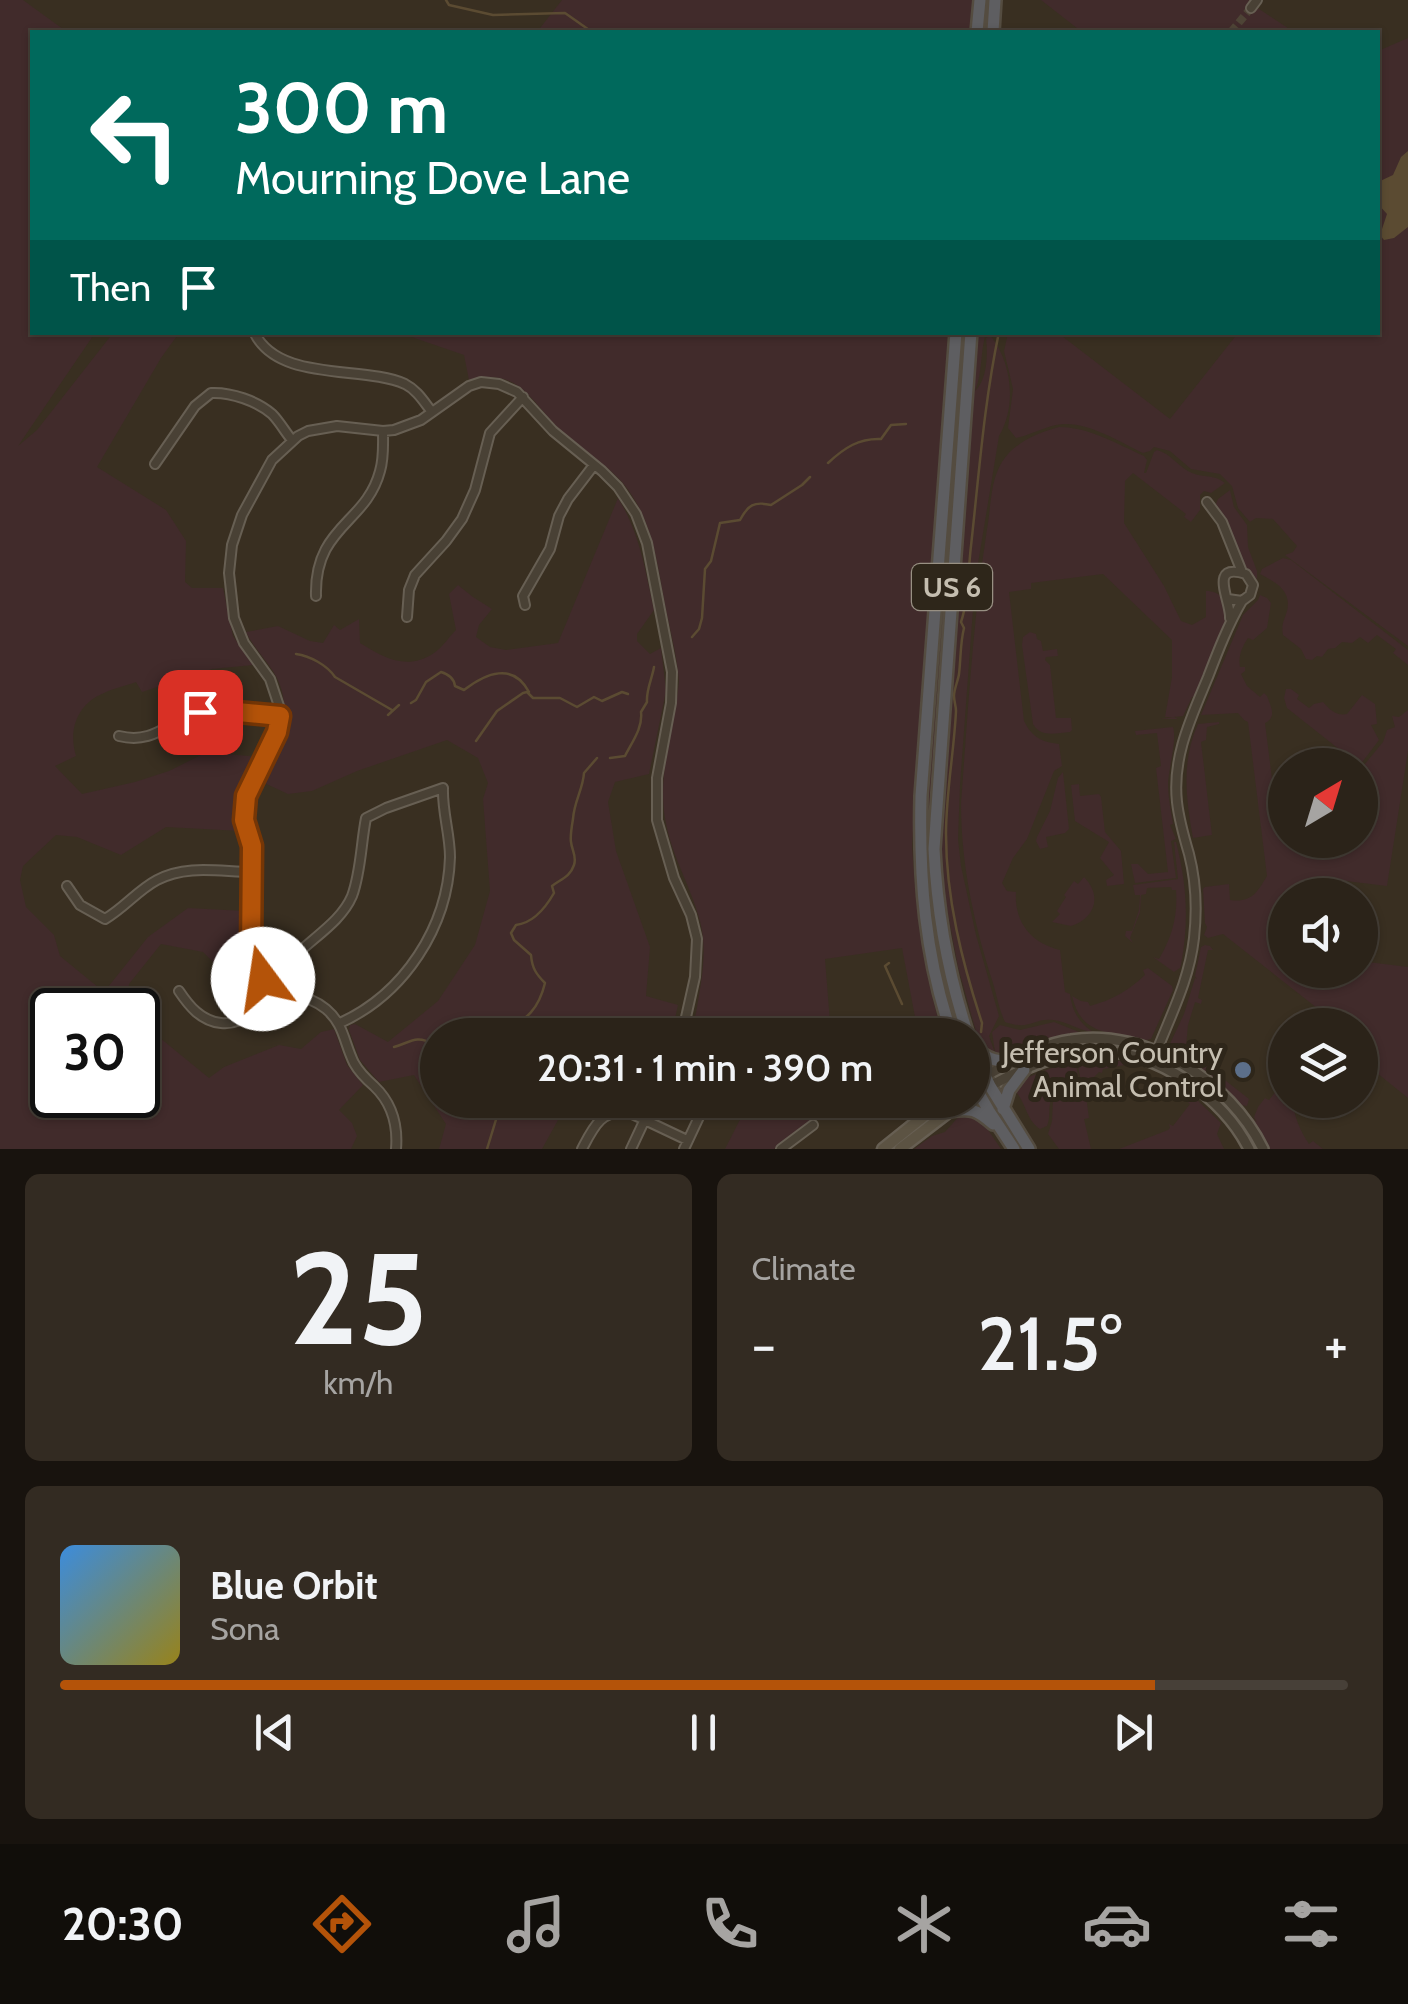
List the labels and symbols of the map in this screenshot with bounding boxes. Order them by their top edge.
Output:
road number: US 6 [912,564,992,610]
pin [158,670,243,755]
north arrow [1268,748,1378,858]
position arrow [211,927,315,1031]
speed limit sign: 30 [30,988,160,1118]
place label: Jefferson Country Animal Control [1001,1034,1223,1105]
marker: Jefferson Country Animal Control [1232,1059,1254,1081]

